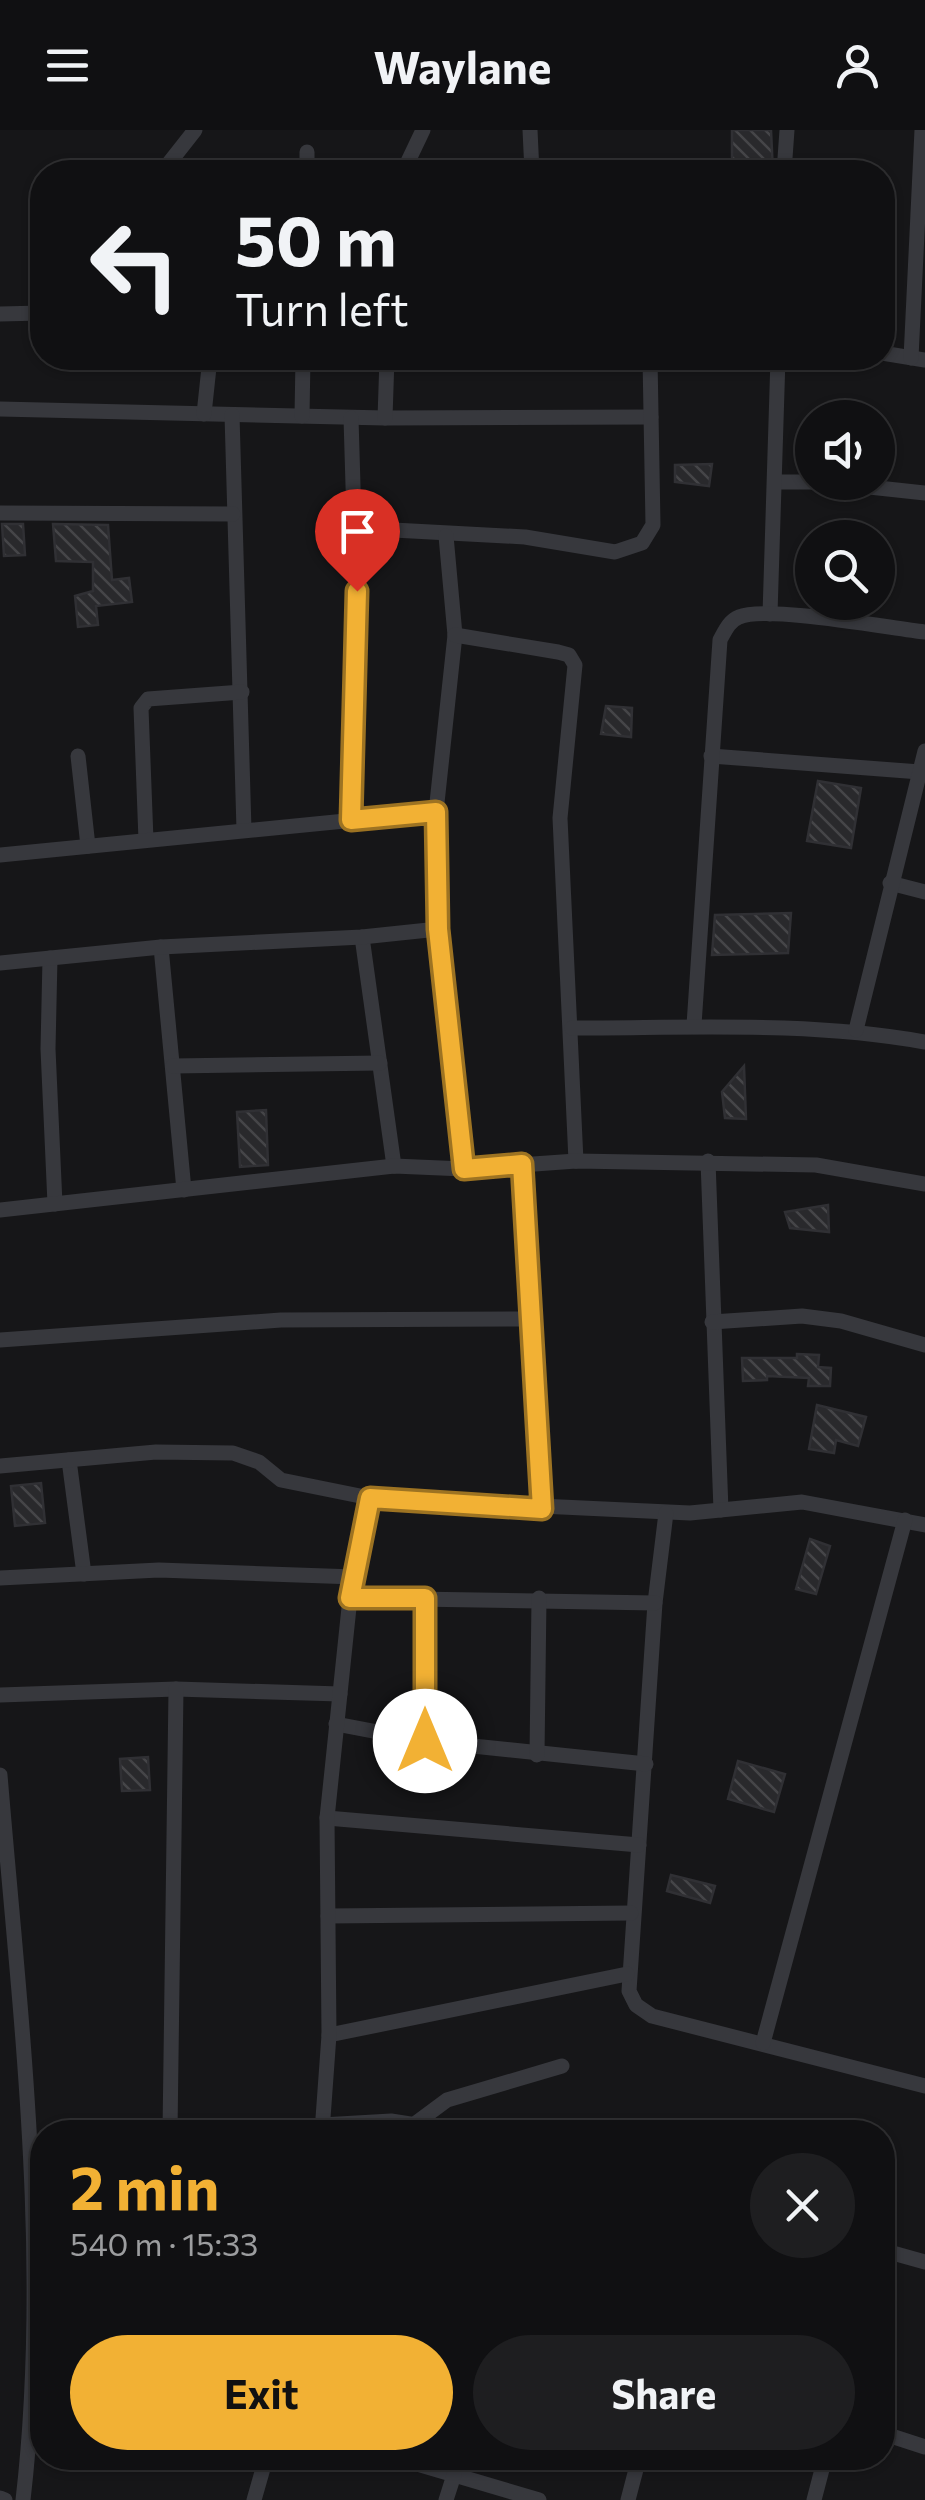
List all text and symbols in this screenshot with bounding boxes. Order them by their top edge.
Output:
icon: menu [40,38,95,93]
text: Waylane [373,38,552,93]
icon: person [830,38,885,93]
text: 50 m [235,195,397,280]
icon: left [70,200,200,330]
text: Turn left [235,280,409,335]
map controls [795,400,895,620]
button: sound [795,400,895,500]
pin [315,489,400,592]
icon: arrive [330,504,385,559]
button: search [795,520,895,620]
position arrow [373,1689,477,1793]
text: 2 min [70,2149,219,2222]
button: close [750,2153,855,2258]
text: 540 m · 15:33 [70,2223,258,2263]
button: Exit [70,2335,453,2450]
button: Share [473,2335,855,2450]

